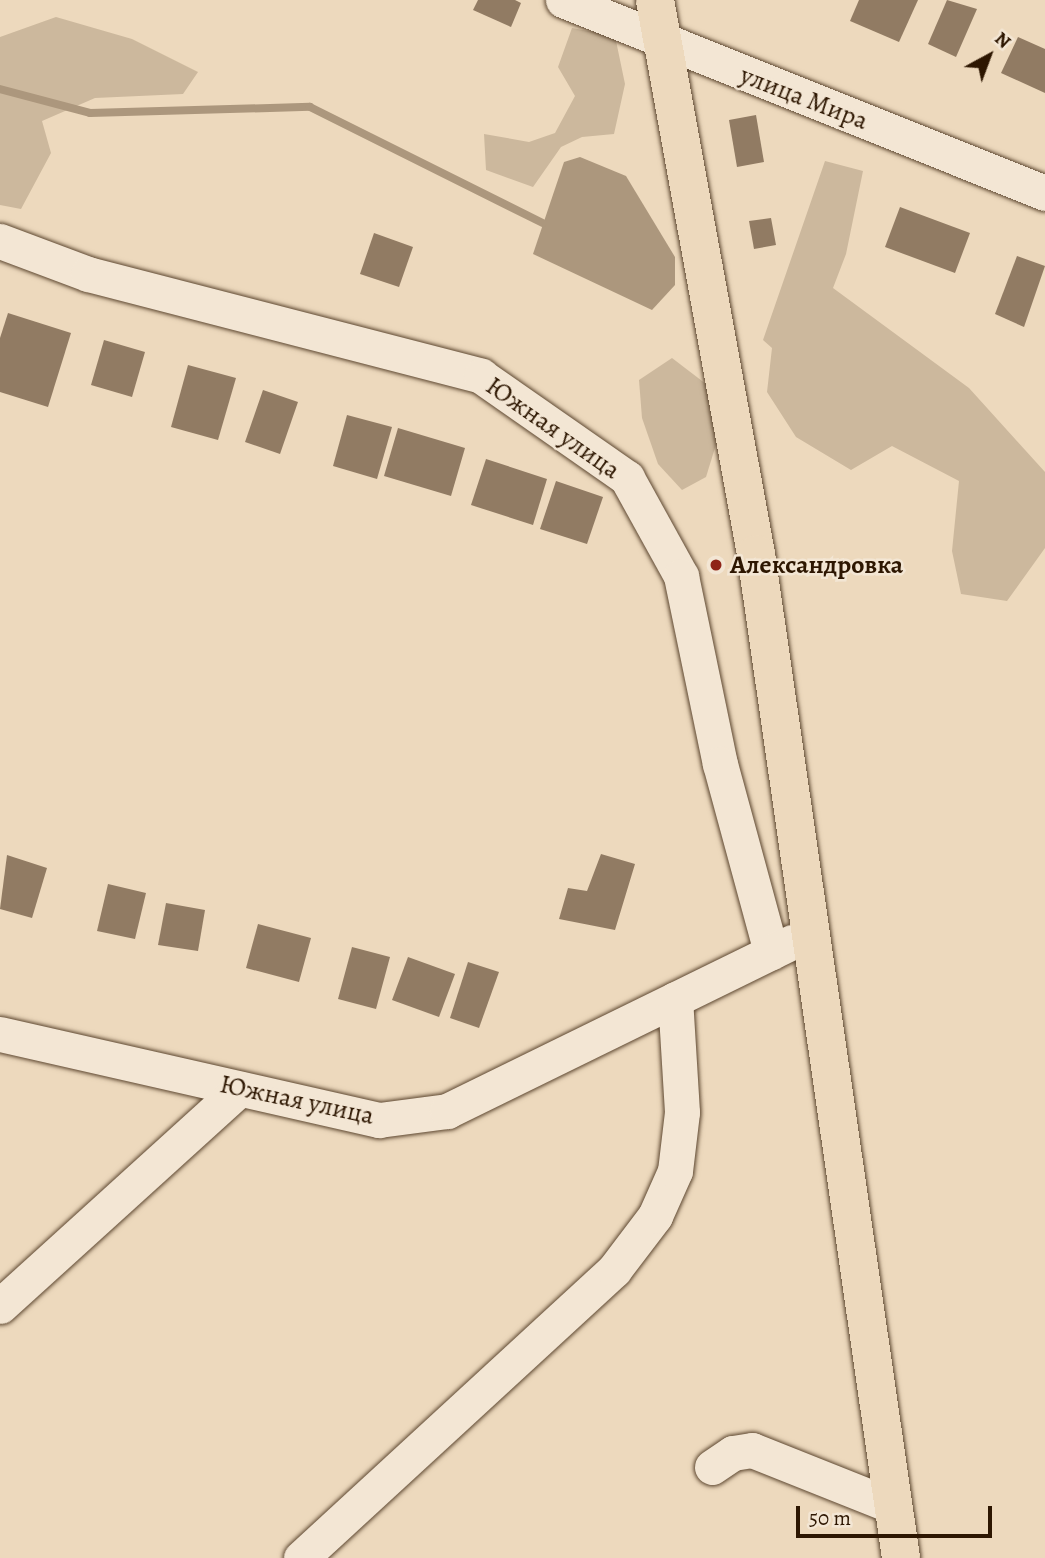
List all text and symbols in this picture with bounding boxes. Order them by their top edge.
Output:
north arrow [954,21,1024,91]
text: N [989,26,1017,55]
street label: улица Мира [736,59,872,137]
street label: Южная улица [480,370,626,486]
place label: Александровка [730,549,903,581]
marker: Александровка [708,557,724,573]
street label: Южная улица [217,1068,377,1132]
scale bar [800,1492,996,1536]
text: 50 m [809,1504,851,1532]

